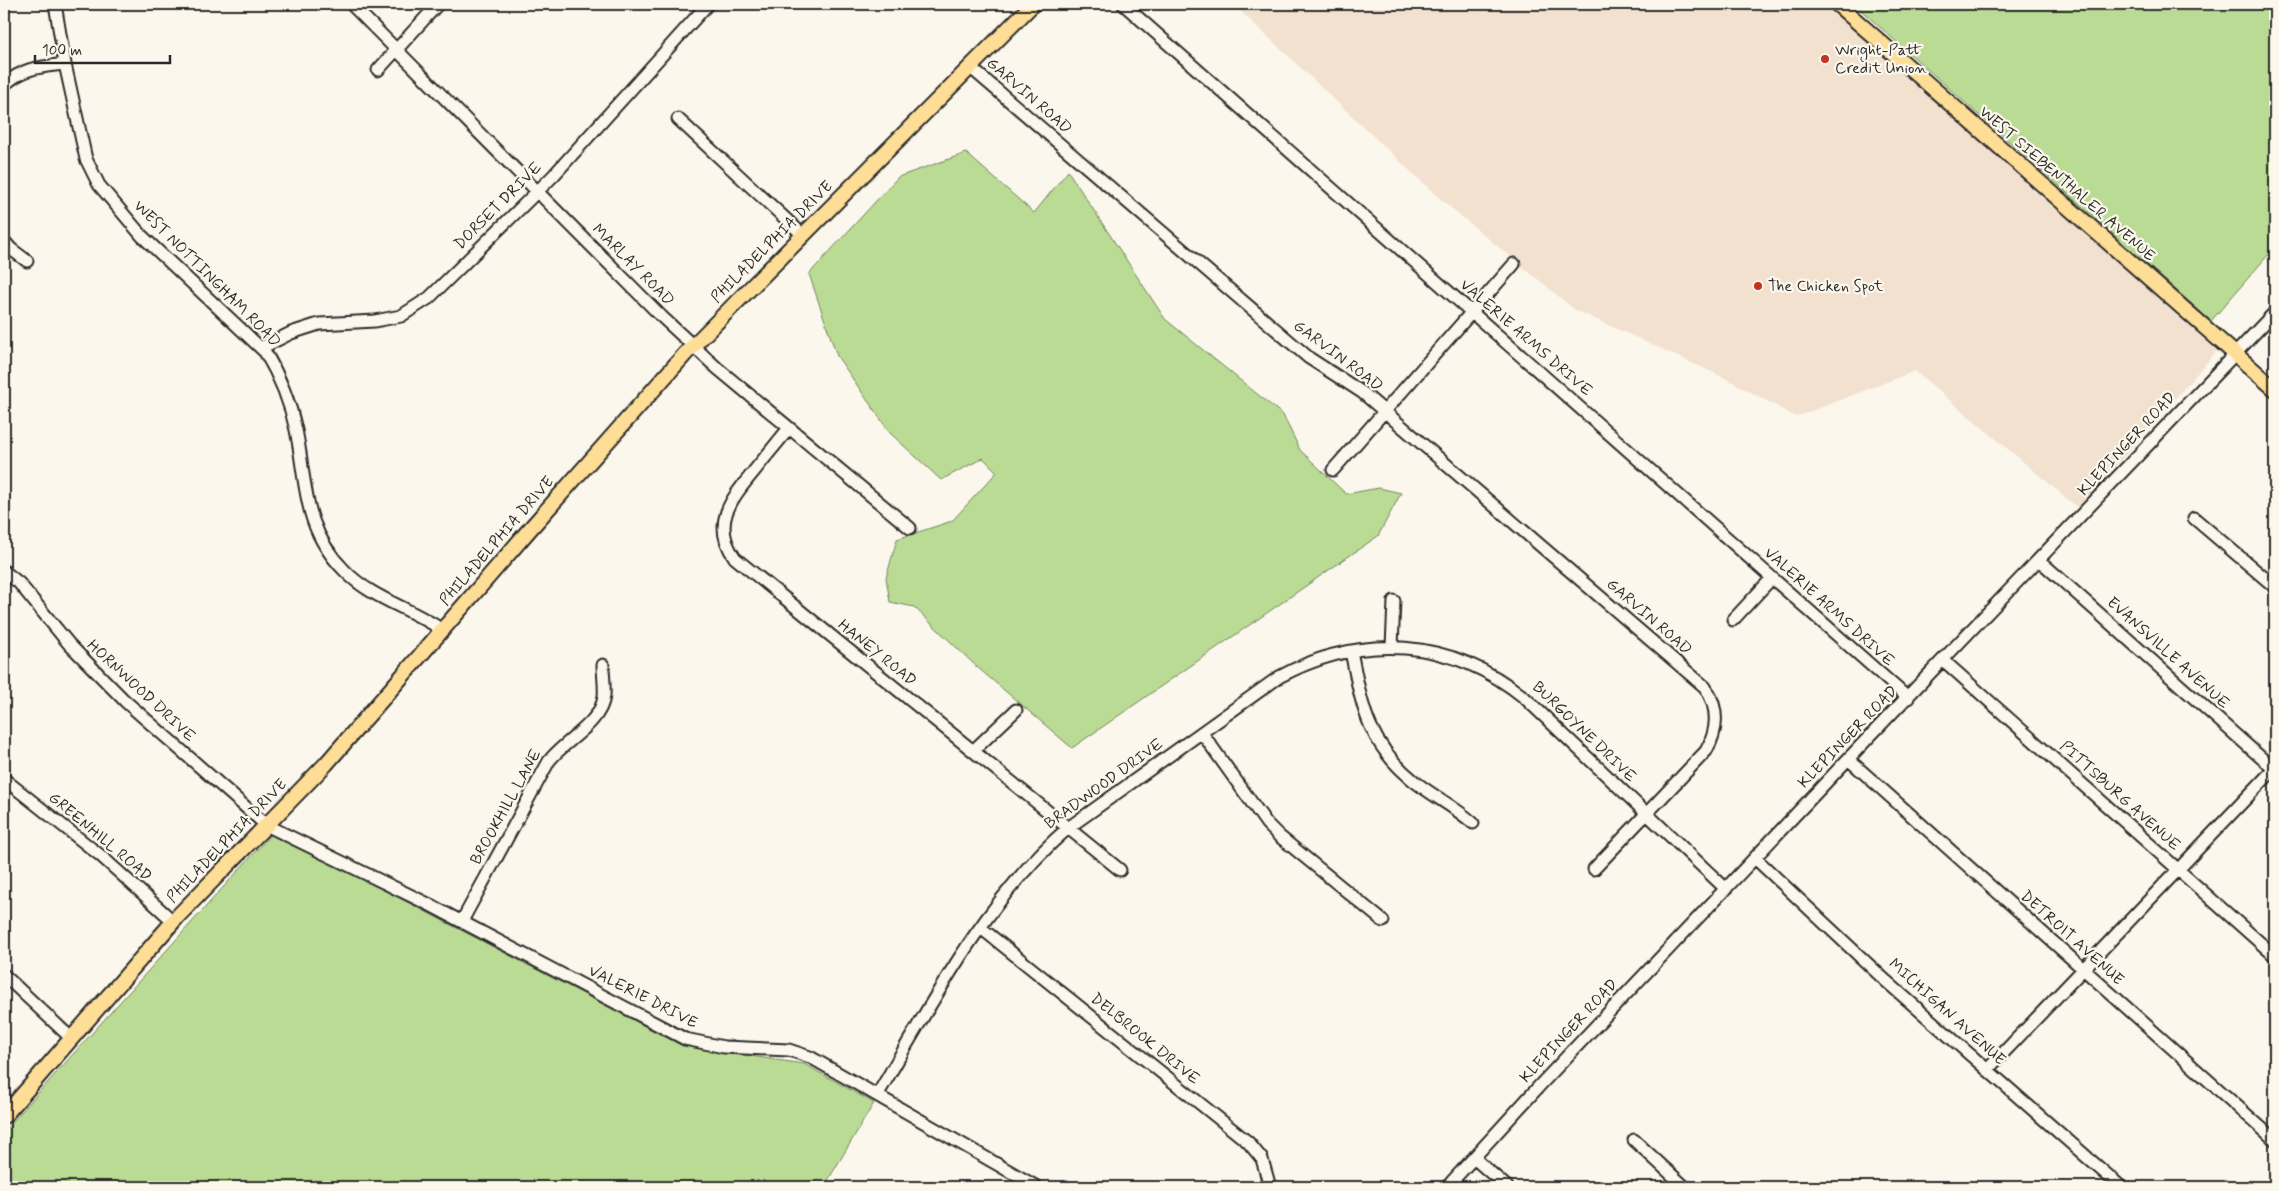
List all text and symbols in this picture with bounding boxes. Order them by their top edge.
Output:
scale bar [35,32,170,64]
place label: Wright-Patt Credit Union [1835,40,1928,79]
text: 100 m [42,41,82,61]
street label: GARVIN ROAD [982,53,1076,139]
marker: Wright-Patt Credit Union [1819,53,1831,65]
street label: WEST SIEBENTHALER AVENUE [1974,102,2160,266]
street label: DORSET DRIVE [450,158,546,254]
street label: PHILADELPHIA DRIVE [706,176,838,308]
street label: WEST NOTTINGHAM ROAD [129,196,285,352]
street label: MARLAY ROAD [587,219,679,311]
street label: VALERIE ARMS DRIVE [1455,275,1597,401]
place label: The Chicken Spot [1768,276,1884,297]
marker: The Chicken Spot [1752,280,1764,292]
street label: GARVIN ROAD [1289,315,1387,397]
street label: KLEPINGER ROAD [2073,387,2181,501]
street label: PHILADELPHIA DRIVE [435,472,559,610]
street label: VALERIE ARMS DRIVE [1759,543,1899,671]
street label: GARVIN ROAD [1602,574,1696,660]
street label: EVANSVILLE AVENUE [2102,592,2234,714]
street label: HANEY ROAD [833,615,921,691]
street label: HORNWOOD DRIVE [82,635,200,747]
street label: BURGOYNE DRIVE [1527,677,1641,787]
street label: KLEPINGER ROAD [1794,681,1902,793]
street label: BRADWOOD DRIVE [1041,734,1167,834]
street label: PITTSBURG AVENUE [2055,736,2185,856]
street label: BROOKHILL LANE [466,745,546,869]
street label: PHILADELPHIA DRIVE [162,774,292,908]
street label: GREENHILL ROAD [44,787,156,887]
street label: DETROIT AVENUE [2016,886,2128,990]
street label: MICHIGAN AVENUE [1884,954,2010,1070]
street label: VALERIE DRIVE [585,960,701,1034]
street label: KLEPINGER ROAD [1515,974,1623,1088]
street label: DELBROOK DRIVE [1086,988,1204,1090]

